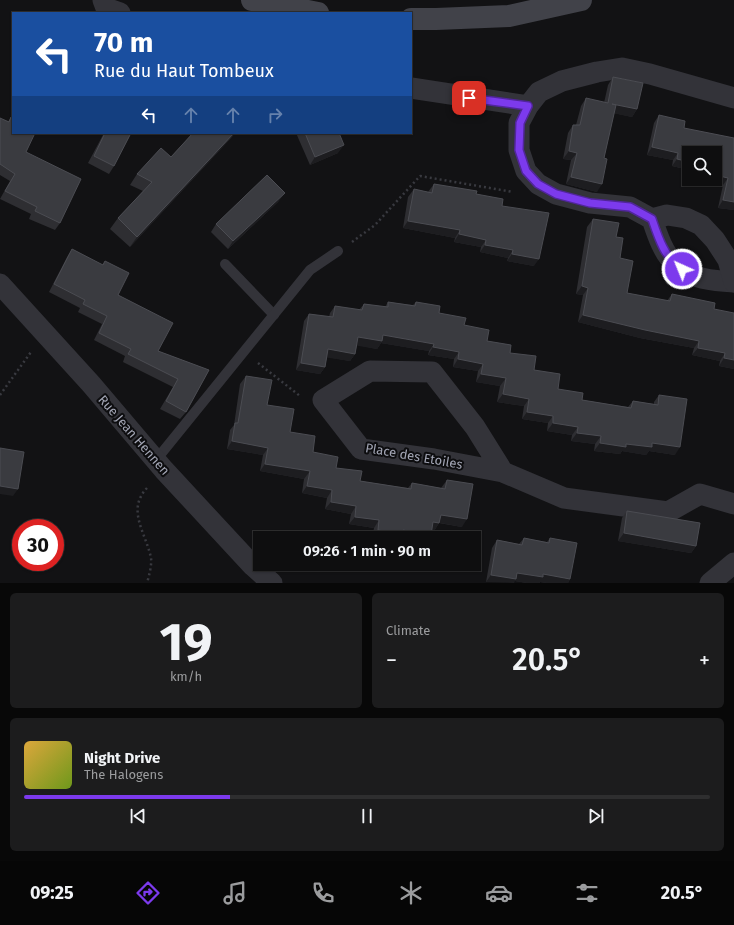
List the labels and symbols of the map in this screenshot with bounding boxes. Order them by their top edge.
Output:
pin [452,81,486,115]
position arrow [661,248,703,290]
street label: Rue Jean Hennen [95,392,173,478]
street label: Place des Etoiles [364,440,464,472]
speed limit sign: 30 [12,519,64,571]

